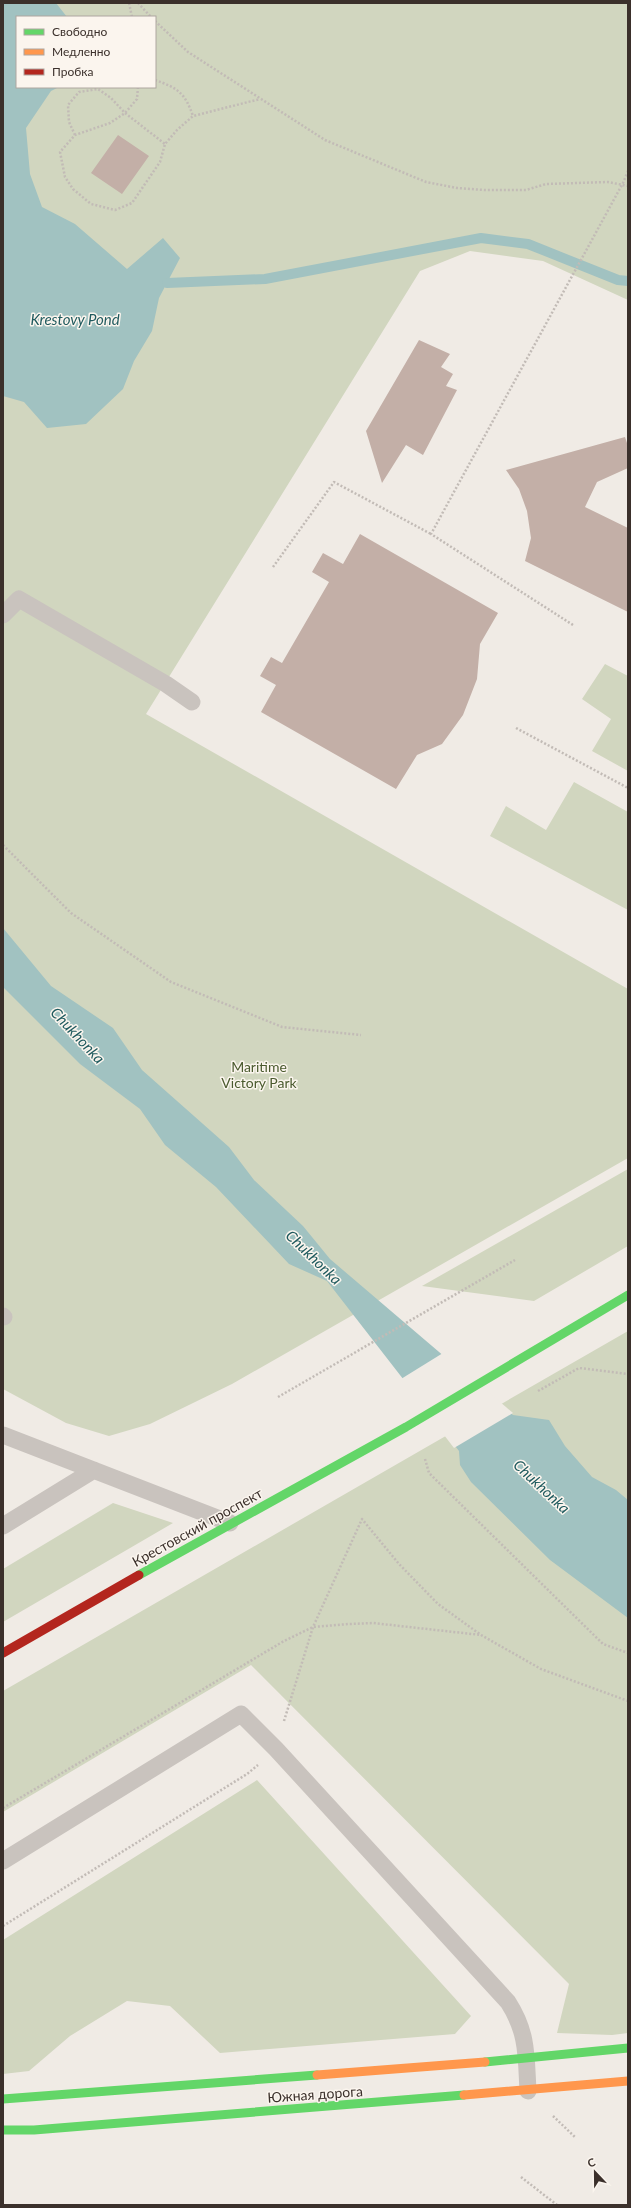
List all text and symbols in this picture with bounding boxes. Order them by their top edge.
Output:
legend [16,16,156,88]
text: Свободно [52,24,108,39]
text: Медленно [52,44,111,59]
text: Пробка [52,64,93,79]
water label: Krestovy Pond [30,310,120,328]
water label: Chukhonka [47,1003,109,1067]
park label: Maritime Victory Park [221,1058,298,1091]
water label: Chukhonka [282,1226,346,1288]
water label: Chukhonka [510,1455,574,1517]
street label: Крестовский проспект [129,1484,265,1570]
street label: Южная дорога [267,2082,363,2106]
north arrow [575,2152,615,2192]
text: С [585,2155,598,2170]

